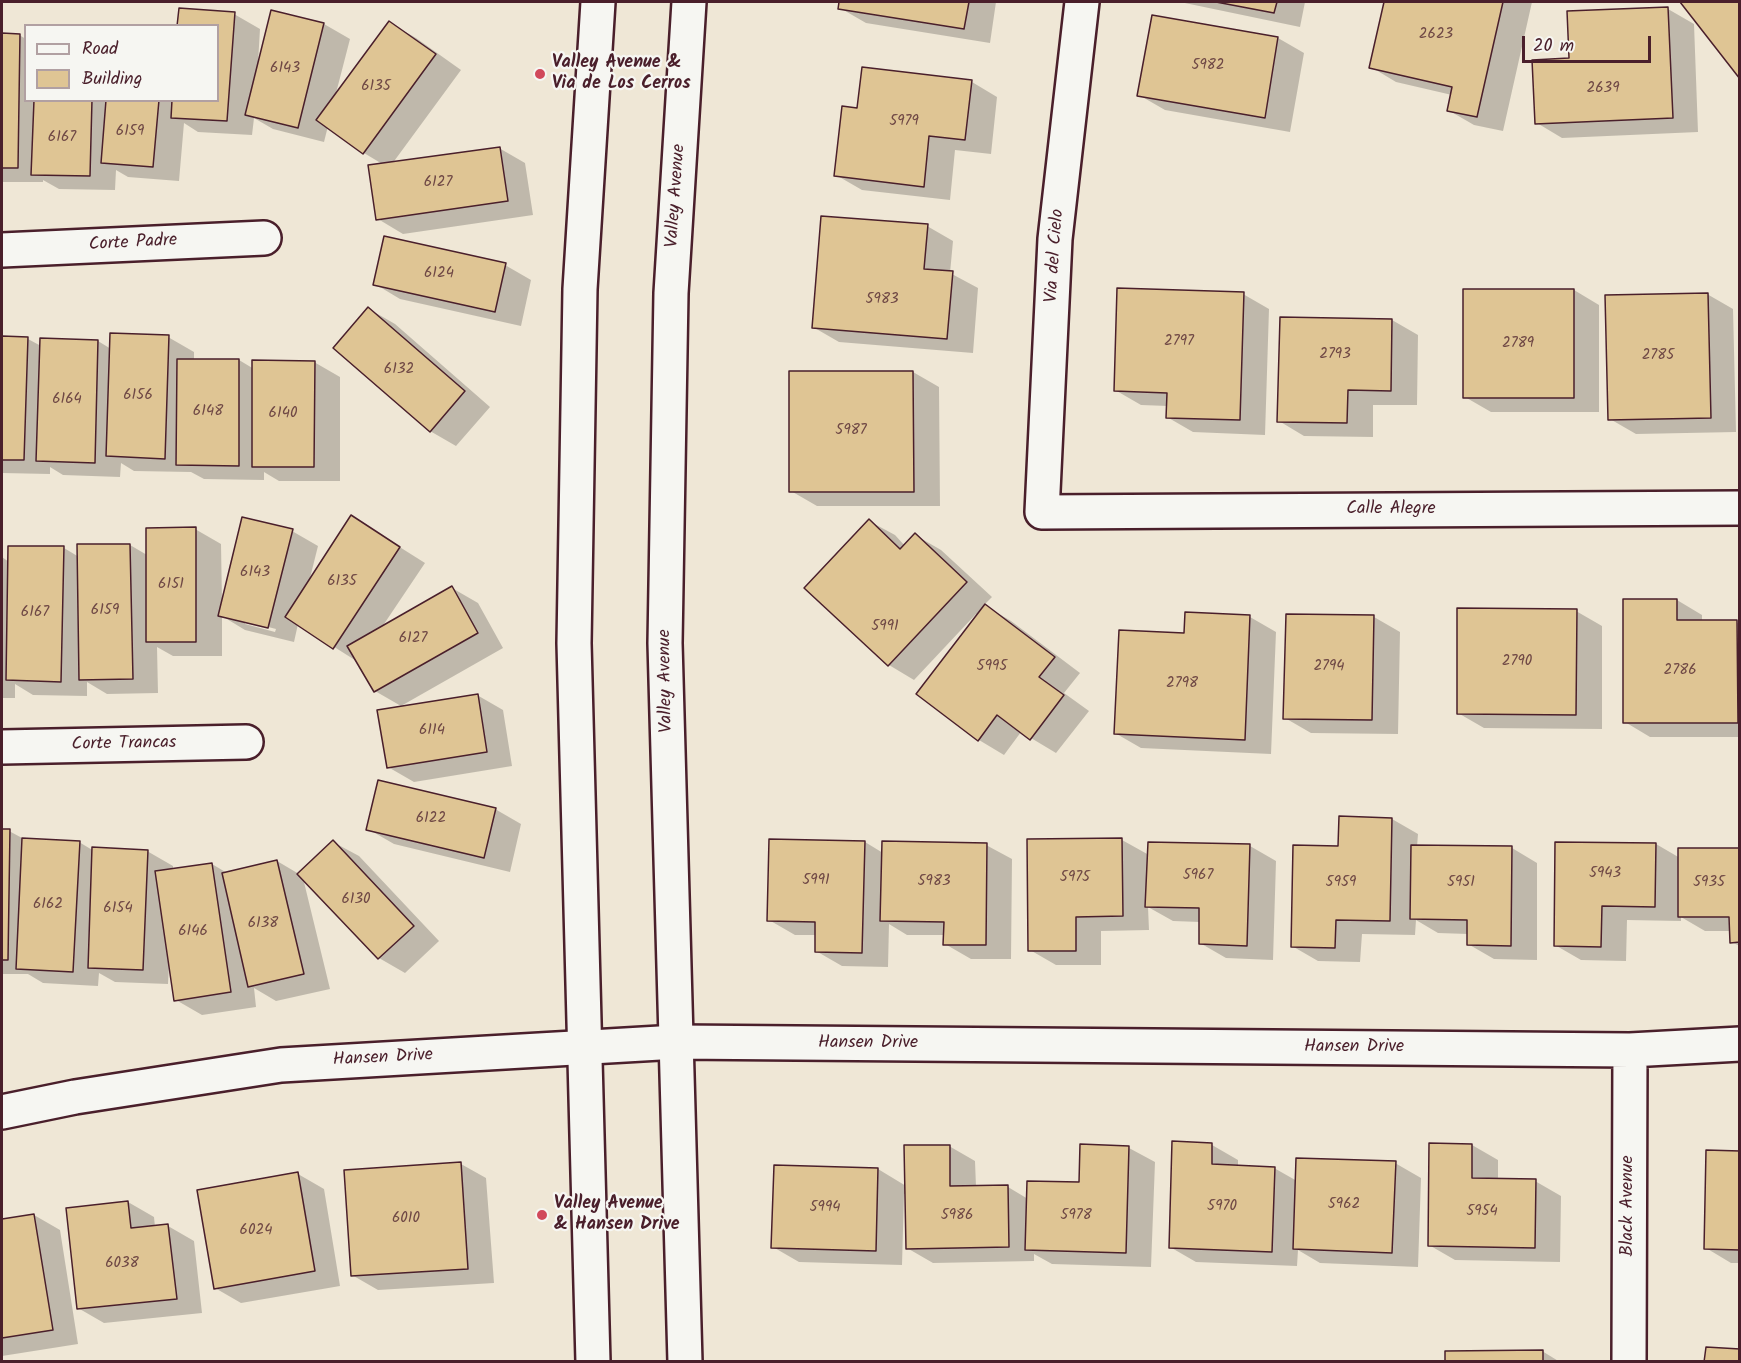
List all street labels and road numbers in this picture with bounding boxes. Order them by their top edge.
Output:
street label: Valley Avenue [663,144,691,248]
street label: Via del Cielo [1042,208,1070,304]
street label: Corte Padre [88,231,178,257]
street label: Calle Alegre [1346,499,1436,521]
street label: Valley Avenue [655,629,679,733]
street label: Corte Trancas [71,733,177,757]
street label: Hansen Drive [818,1033,918,1055]
street label: Hansen Drive [1304,1037,1404,1059]
street label: Hansen Drive [332,1046,434,1072]
street label: Black Avenue [1618,1156,1640,1256]

